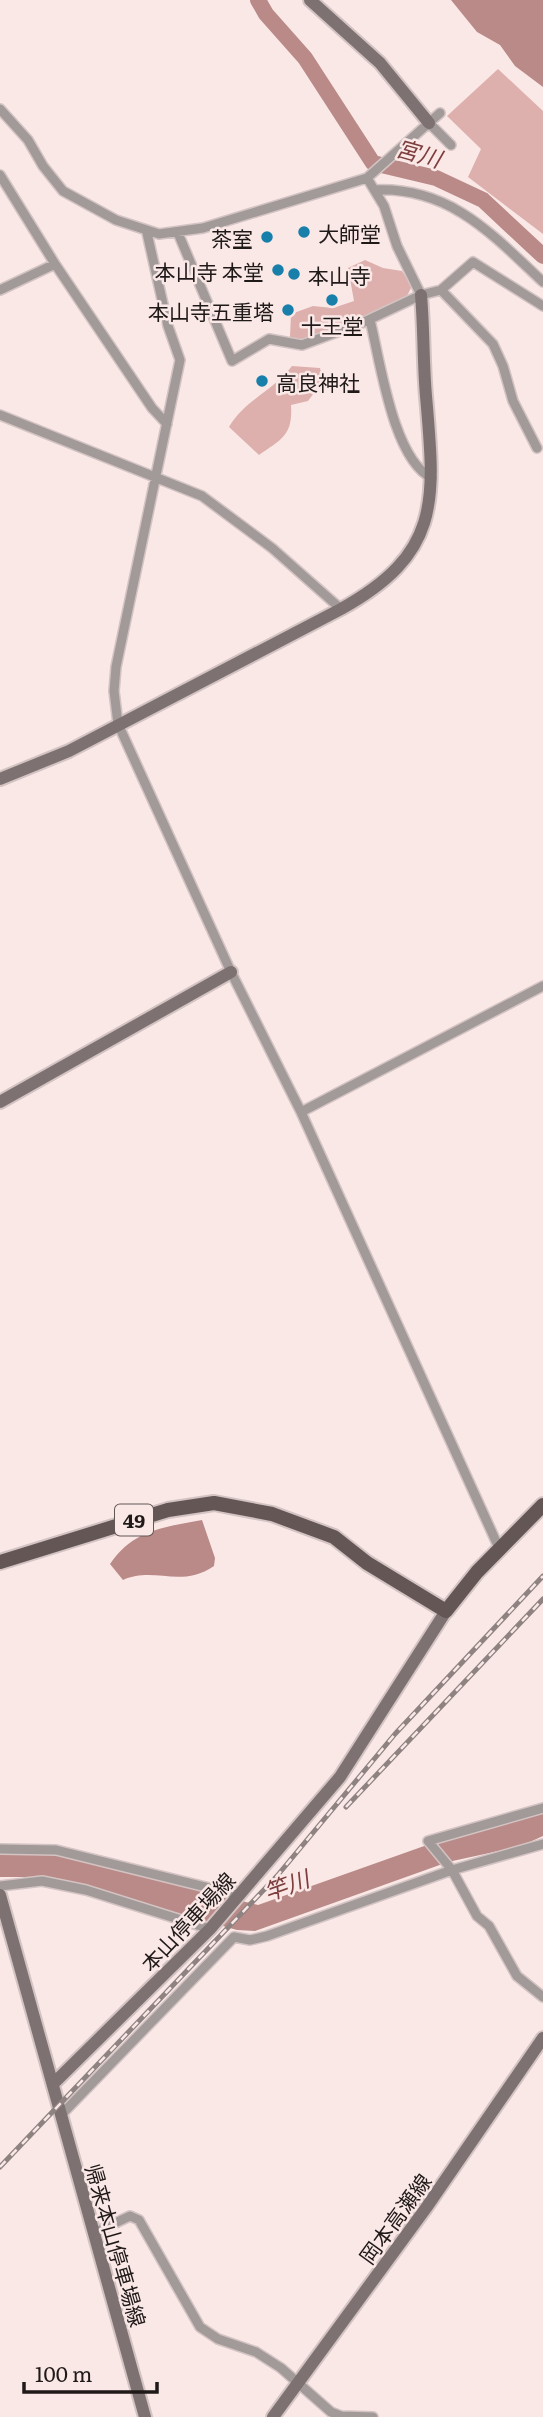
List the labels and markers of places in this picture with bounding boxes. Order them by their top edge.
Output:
place label: 大師堂 [318,217,381,248]
place label: 茶室 [211,222,253,253]
marker: 大師堂 [296,224,312,240]
marker: 茶室 [259,229,275,245]
place label: 本山寺 本堂 [155,255,264,286]
place label: 本山寺 [308,259,371,290]
marker: 本山寺 本堂 [270,262,286,278]
marker: 本山寺 [286,266,302,282]
marker: 十王堂 [324,292,340,308]
place label: 本山寺五重塔 [148,295,274,326]
marker: 本山寺五重塔 [280,302,296,318]
place label: 十王堂 [301,309,364,340]
place label: 高良神社 [276,366,360,397]
marker: 高良神社 [254,373,270,389]

